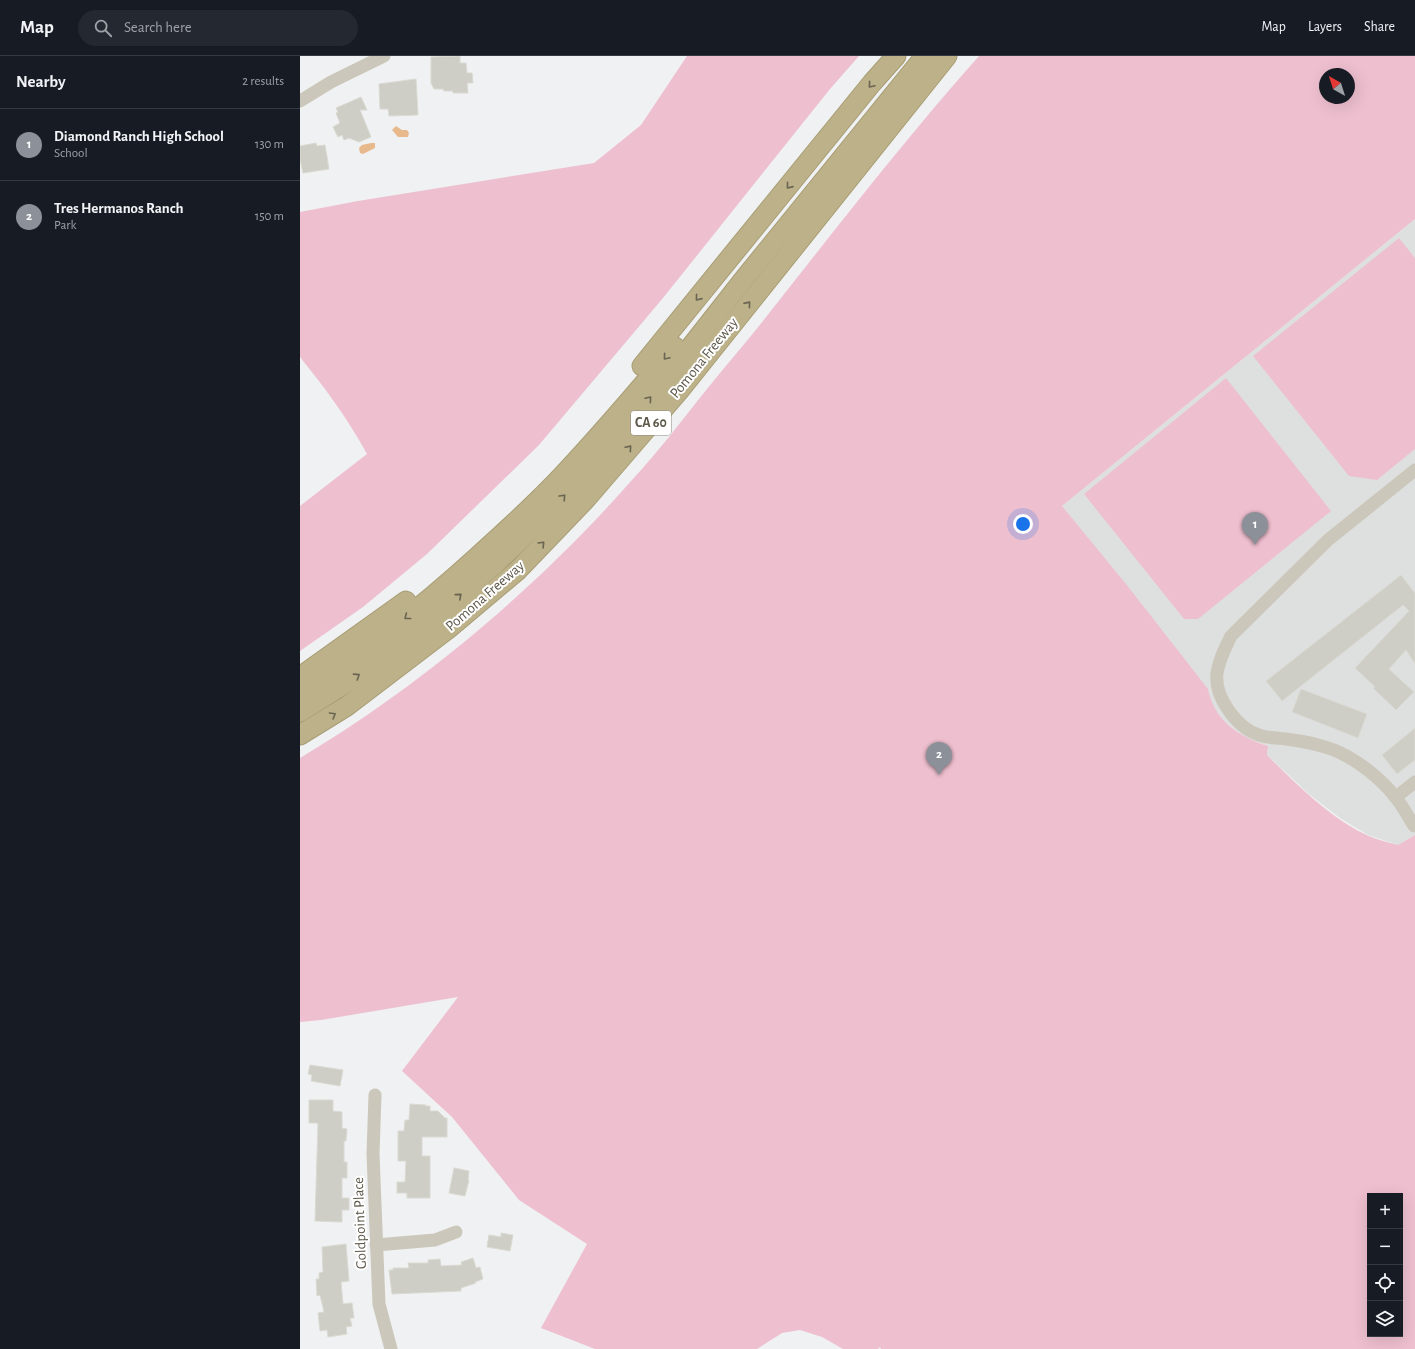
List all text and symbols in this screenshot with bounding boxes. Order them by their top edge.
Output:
search box [78,10,358,46]
icon: search [92,17,114,39]
text: Map [20,18,54,37]
text: Search here [124,20,192,35]
text: Map [1261,20,1286,34]
text: Layers [1308,20,1342,34]
text: Share [1364,20,1395,34]
north arrow [1319,68,1355,104]
text: Nearby [16,73,66,90]
text: 2 results [242,75,284,88]
one-way arrow [868,81,875,88]
text: Diamond Ranch High School [54,129,224,144]
text: 1 [27,138,31,151]
text: 130 m [255,138,284,151]
text: School [54,147,88,160]
one-way arrow [786,182,793,189]
text: Tres Hermanos Ranch [54,201,184,216]
text: 2 [26,210,32,223]
text: 150 m [255,210,284,223]
text: Park [54,219,76,232]
one-way arrow [695,293,702,300]
one-way arrow [743,302,750,309]
street label: Pomona Freeway [667,315,741,401]
one-way arrow [664,353,671,360]
one-way arrow [645,396,652,404]
road number: CA 60 [631,411,671,435]
one-way arrow [625,445,632,453]
one-way arrow [558,494,565,501]
pin: 1 [1242,512,1268,545]
your location [1013,514,1033,534]
one-way arrow [537,541,545,549]
street label: Pomona Freeway [443,558,527,634]
one-way arrow [454,593,461,600]
one-way arrow [404,612,411,619]
one-way arrow [352,674,359,681]
one-way arrow [329,712,336,719]
pin: 2 [926,742,952,775]
street label: Goldpoint Place [351,1177,369,1269]
map controls [1367,1193,1403,1337]
button: + [1367,1193,1403,1229]
button: − [1367,1229,1403,1265]
button: locate [1367,1265,1403,1301]
button: layers [1367,1301,1403,1337]

